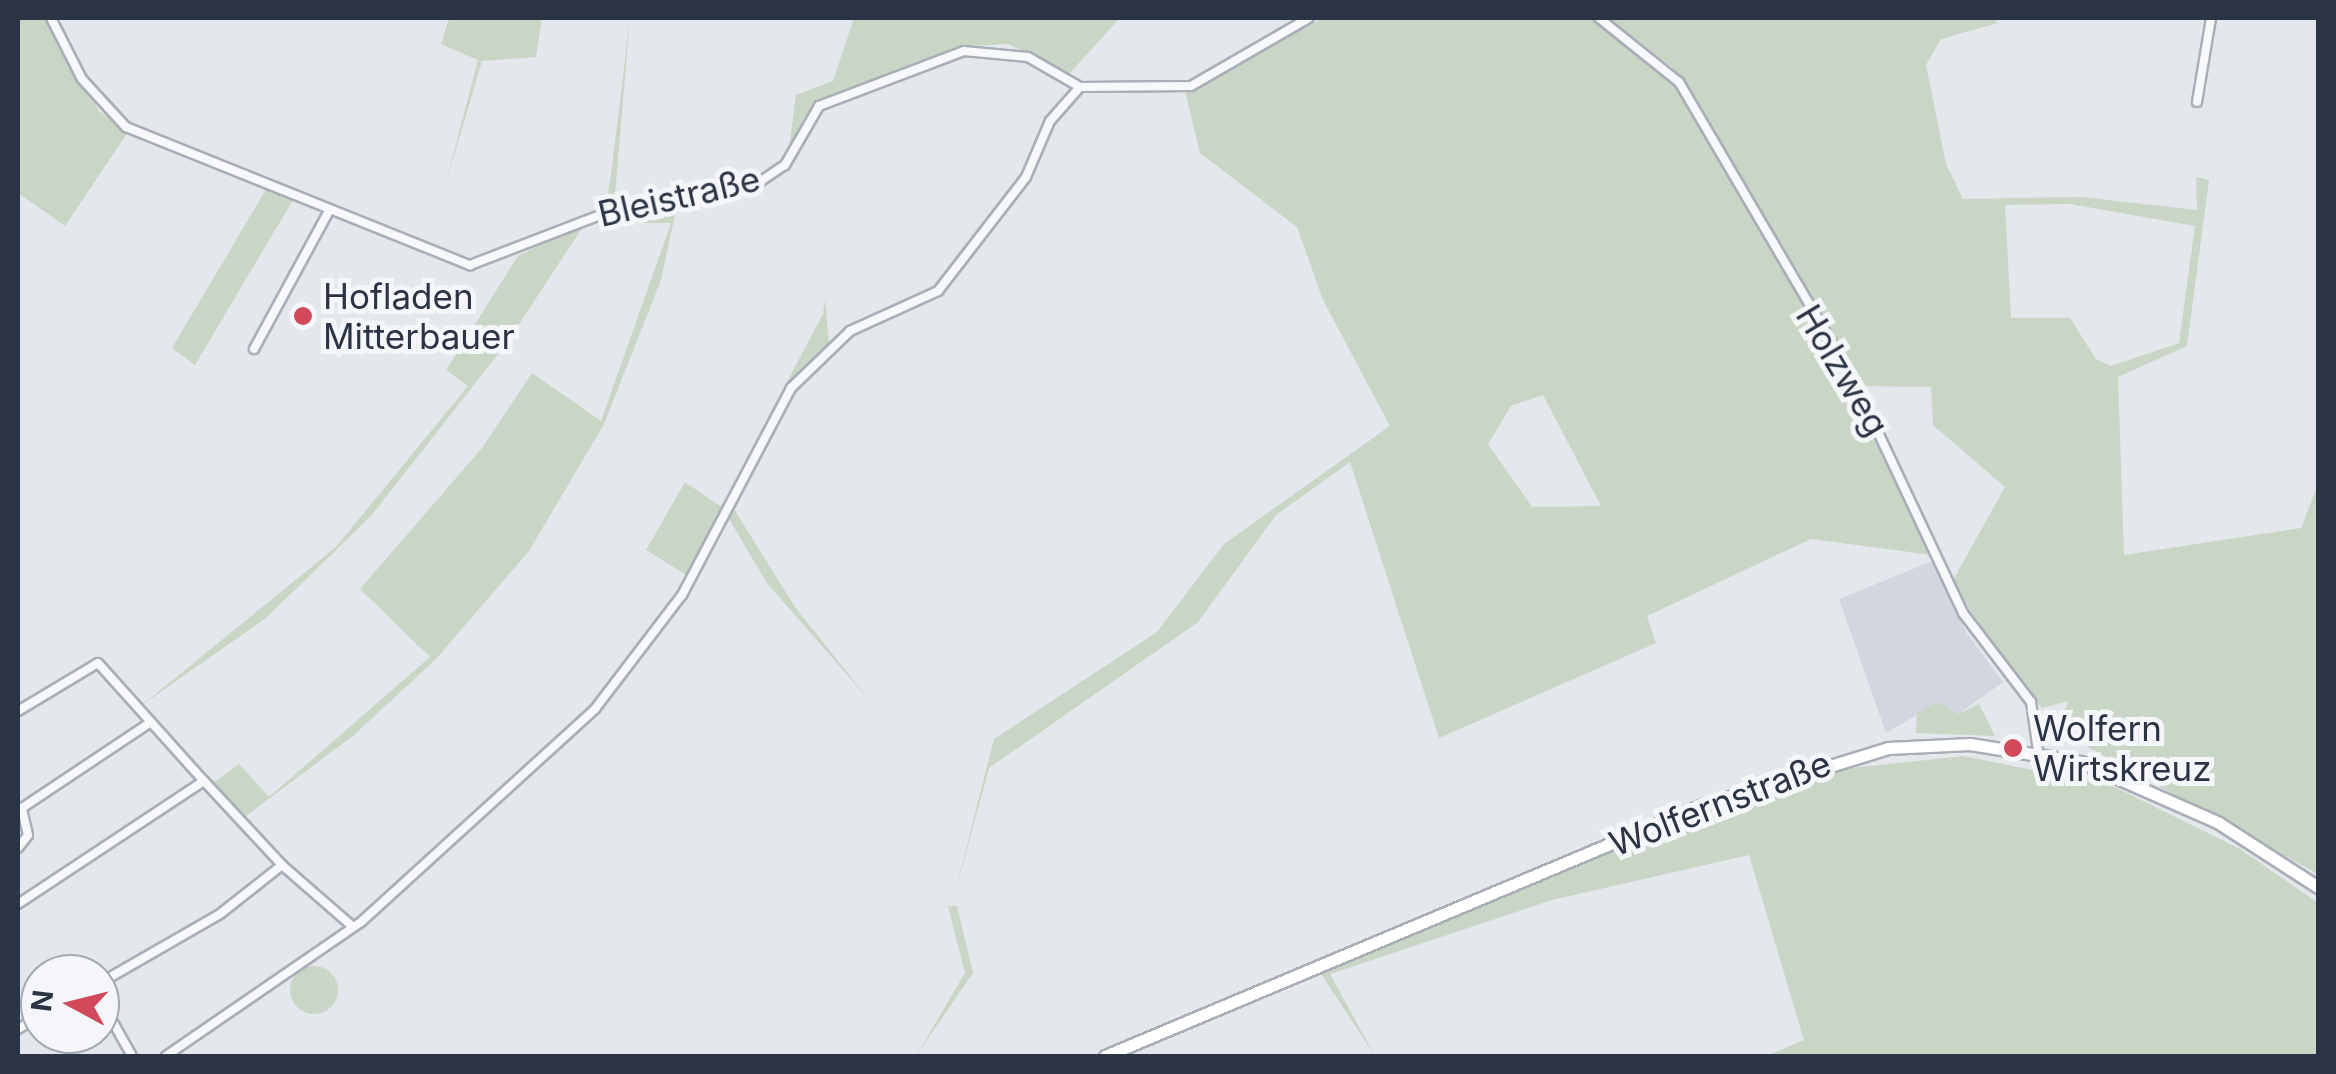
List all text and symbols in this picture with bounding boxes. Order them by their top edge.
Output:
street label: Bleistraße [594,157,764,235]
place label: Hofladen Mitterbauer [323,275,515,357]
street label: Holzweg [1788,297,1898,443]
marker: Hofladen Mitterbauer [292,305,314,327]
place label: Wolfern Wirtskreuz [2033,707,2212,789]
marker: Wolfern Wirtskreuz [2002,737,2024,759]
street label: Wolfernstraße [1603,742,1837,864]
north arrow [20,954,120,1054]
text: N [24,988,60,1013]

